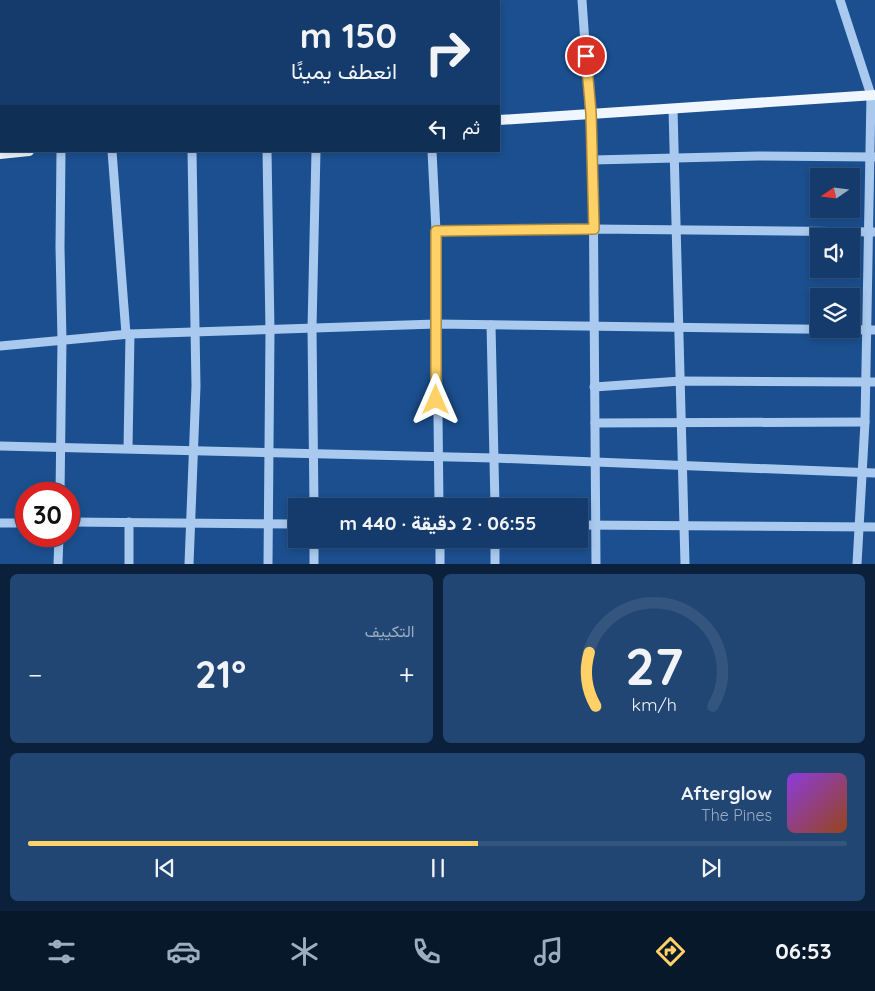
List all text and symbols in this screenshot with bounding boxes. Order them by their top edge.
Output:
text: 150 m [300,13,397,57]
icon: right [415,20,480,85]
pin [565,35,607,77]
icon: arrive [572,42,600,70]
text: انعطف يمينًا [291,57,397,85]
icon: left [424,115,452,143]
text: ثم [462,115,480,139]
north arrow [810,168,860,218]
map controls [810,168,860,338]
button: sound [810,228,860,278]
button: layers [810,288,860,338]
position arrow [409,373,461,425]
speed limit sign: 30 [15,482,80,547]
text: 06:55 · 2 دقيقة · 440 m [340,511,536,535]
text: التكييف [365,621,415,641]
text: 27 [625,633,683,698]
text: 21° [195,650,246,698]
text: − [28,657,43,692]
text: + [399,657,414,692]
text: km/h [631,693,676,715]
text: Afterglow [681,781,772,805]
text: The Pines [701,805,772,825]
icon: previous [151,854,179,882]
icon: pause [424,854,452,882]
icon: next [697,854,725,882]
icon: filters [44,934,79,969]
icon: car [166,934,201,969]
icon: climate [287,934,322,969]
icon: phone [409,934,444,969]
icon: music [531,934,566,969]
icon: directions [653,934,688,969]
text: 06:53 [775,937,832,965]

